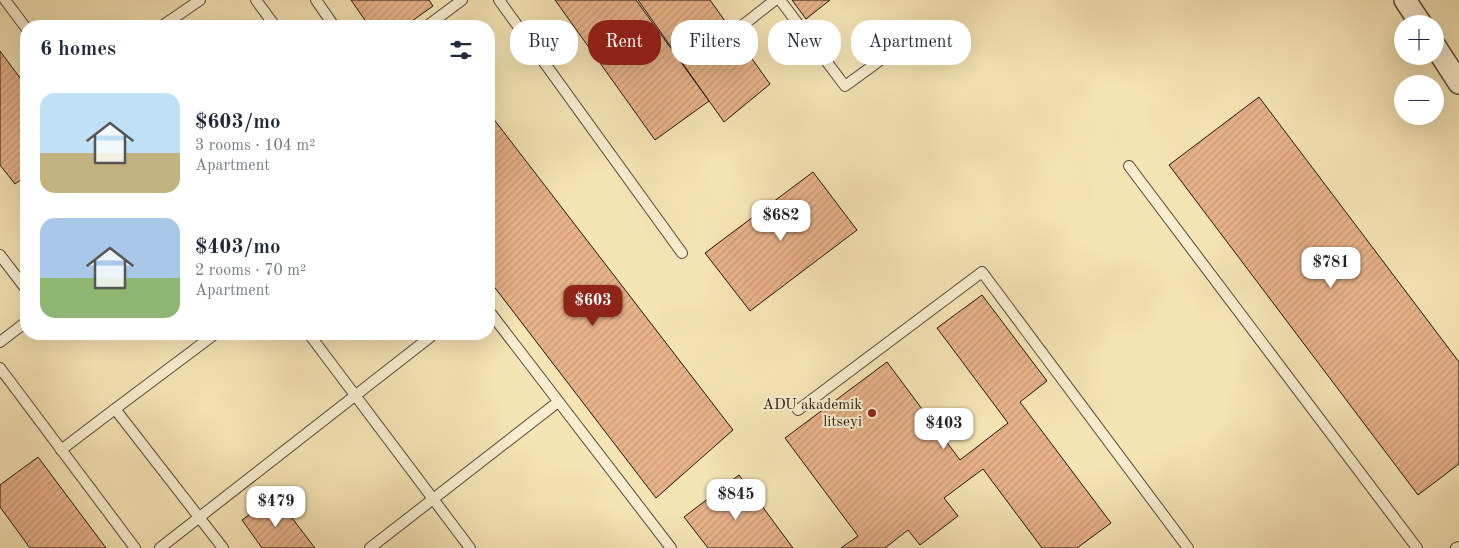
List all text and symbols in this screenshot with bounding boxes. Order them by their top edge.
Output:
map controls [1394,15,1444,125]
button: + [1394,15,1444,65]
chip: Buy [510,20,578,65]
chip: Rent [588,20,661,65]
chip: Filters [671,20,758,65]
chip: New [768,20,841,65]
chip: Apartment [851,20,971,65]
icon: filters [447,36,475,64]
text: 6 homes [40,39,116,60]
button: − [1394,75,1444,125]
text: $603/mo [195,112,281,133]
icon: home [80,113,140,173]
text: 3 rooms · 104 m² [195,138,315,154]
text: Apartment [195,158,270,174]
pin: $682 [751,200,811,242]
text: $682 [762,208,800,224]
text: $403/mo [195,237,281,258]
icon: home [80,238,140,298]
pin: $781 [1301,246,1361,289]
text: $781 [1312,255,1350,271]
text: 2 rooms · 70 m² [195,263,306,279]
text: Apartment [195,283,270,299]
pin: $603 [563,284,623,327]
text: $603 [574,293,612,309]
place label: ADU akademik litseyi [762,398,862,430]
marker: ADU akademik litseyi [866,407,878,419]
pin: $403 [914,408,974,450]
text: $403 [925,416,963,432]
pin: $845 [706,478,766,521]
pin: $479 [246,486,306,528]
text: $845 [717,487,755,503]
text: $479 [257,494,295,510]

